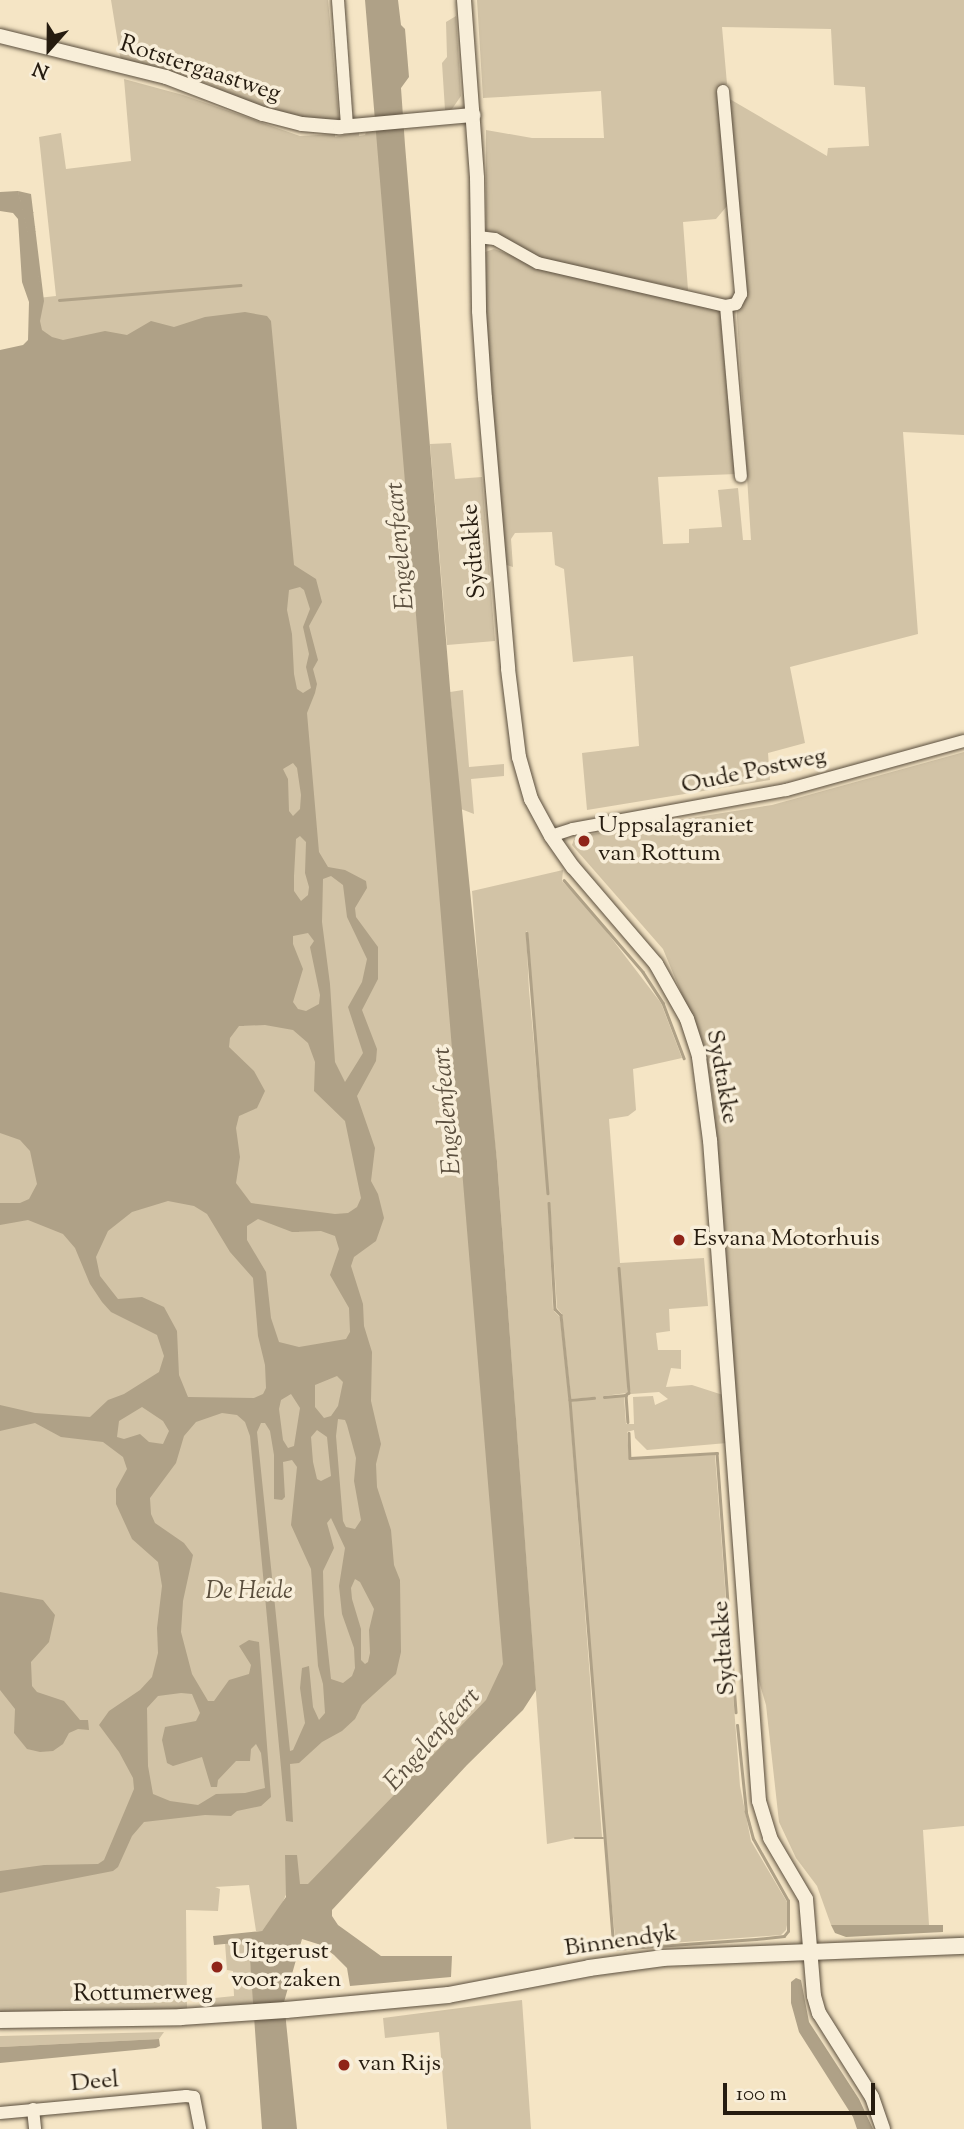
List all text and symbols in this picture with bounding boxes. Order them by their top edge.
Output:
north arrow [14,14,84,84]
street label: Rotstergaastweg [116,30,284,110]
text: N [29,54,53,84]
water label: Engelenfeart [380,480,422,612]
street label: Sydtakke [457,502,493,600]
street label: Oude Postweg [679,743,829,801]
place label: Uppsalagraniet van Rottum [598,813,754,869]
marker: Uppsalagraniet van Rottum [576,833,592,849]
street label: Sydtakke [699,1028,743,1126]
water label: Engelenfeart [427,1045,469,1177]
place label: Esvana Motorhuis [693,1226,880,1254]
marker: Esvana Motorhuis [671,1232,687,1248]
park label: De Heide [205,1579,293,1607]
street label: Sydtakke [707,1599,743,1697]
water label: Engelenfeart [378,1682,488,1798]
street label: Binnendyk [563,1920,679,1964]
place label: Uitgerust voor zaken [231,1939,341,1995]
marker: Uitgerust voor zaken [209,1959,225,1975]
street label: Rottumerweg [73,1978,213,2010]
place label: van Rijs [358,2051,441,2079]
marker: van Rijs [336,2057,352,2073]
street label: Deel [70,2067,120,2099]
scale bar [726,2070,878,2114]
text: 100 m [736,2080,787,2110]

